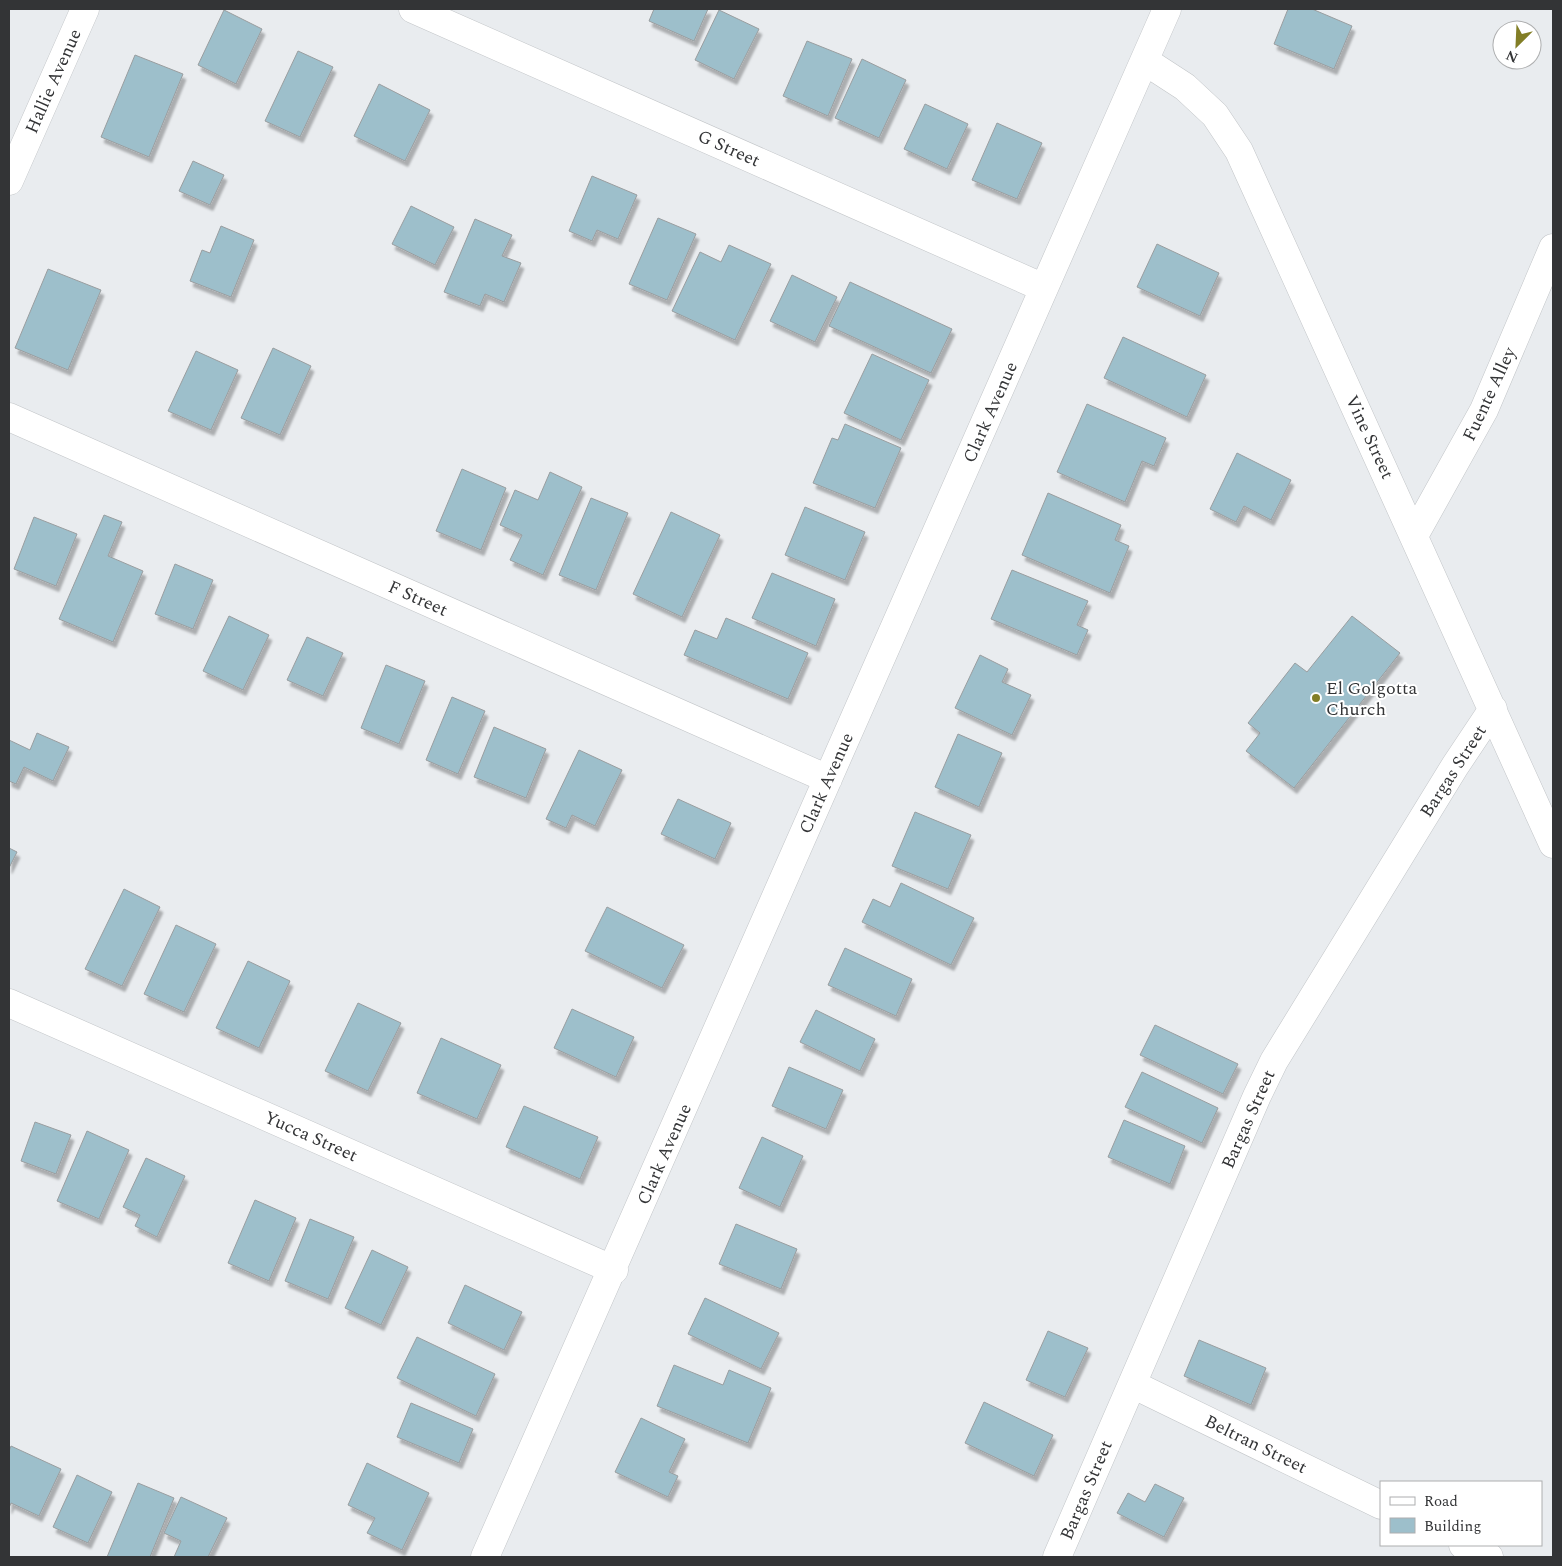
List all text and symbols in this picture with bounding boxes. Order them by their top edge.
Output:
north arrow [1492,20,1542,70]
street label: Hallie Avenue [18,24,89,138]
text: N [1502,45,1521,68]
street label: G Street [693,123,764,174]
street label: Fuente Alley [1456,342,1524,446]
street label: Clark Avenue [956,357,1025,467]
street label: Vine Street [1338,391,1401,484]
street label: F Street [384,573,452,624]
place label: El Golgotta Church [1326,675,1417,723]
marker: El Golgotta Church [1310,692,1322,704]
street label: Bargas Street [1413,720,1494,823]
street label: Clark Avenue [792,728,861,838]
street label: Bargas Street [1215,1065,1282,1173]
street label: Clark Avenue [630,1099,699,1209]
street label: Yucca Street [260,1104,362,1169]
street label: Beltran Street [1200,1408,1312,1481]
street label: Bargas Street [1053,1436,1120,1544]
legend [1380,1481,1542,1546]
text: Road [1424,1490,1458,1513]
text: Building [1424,1515,1481,1538]

